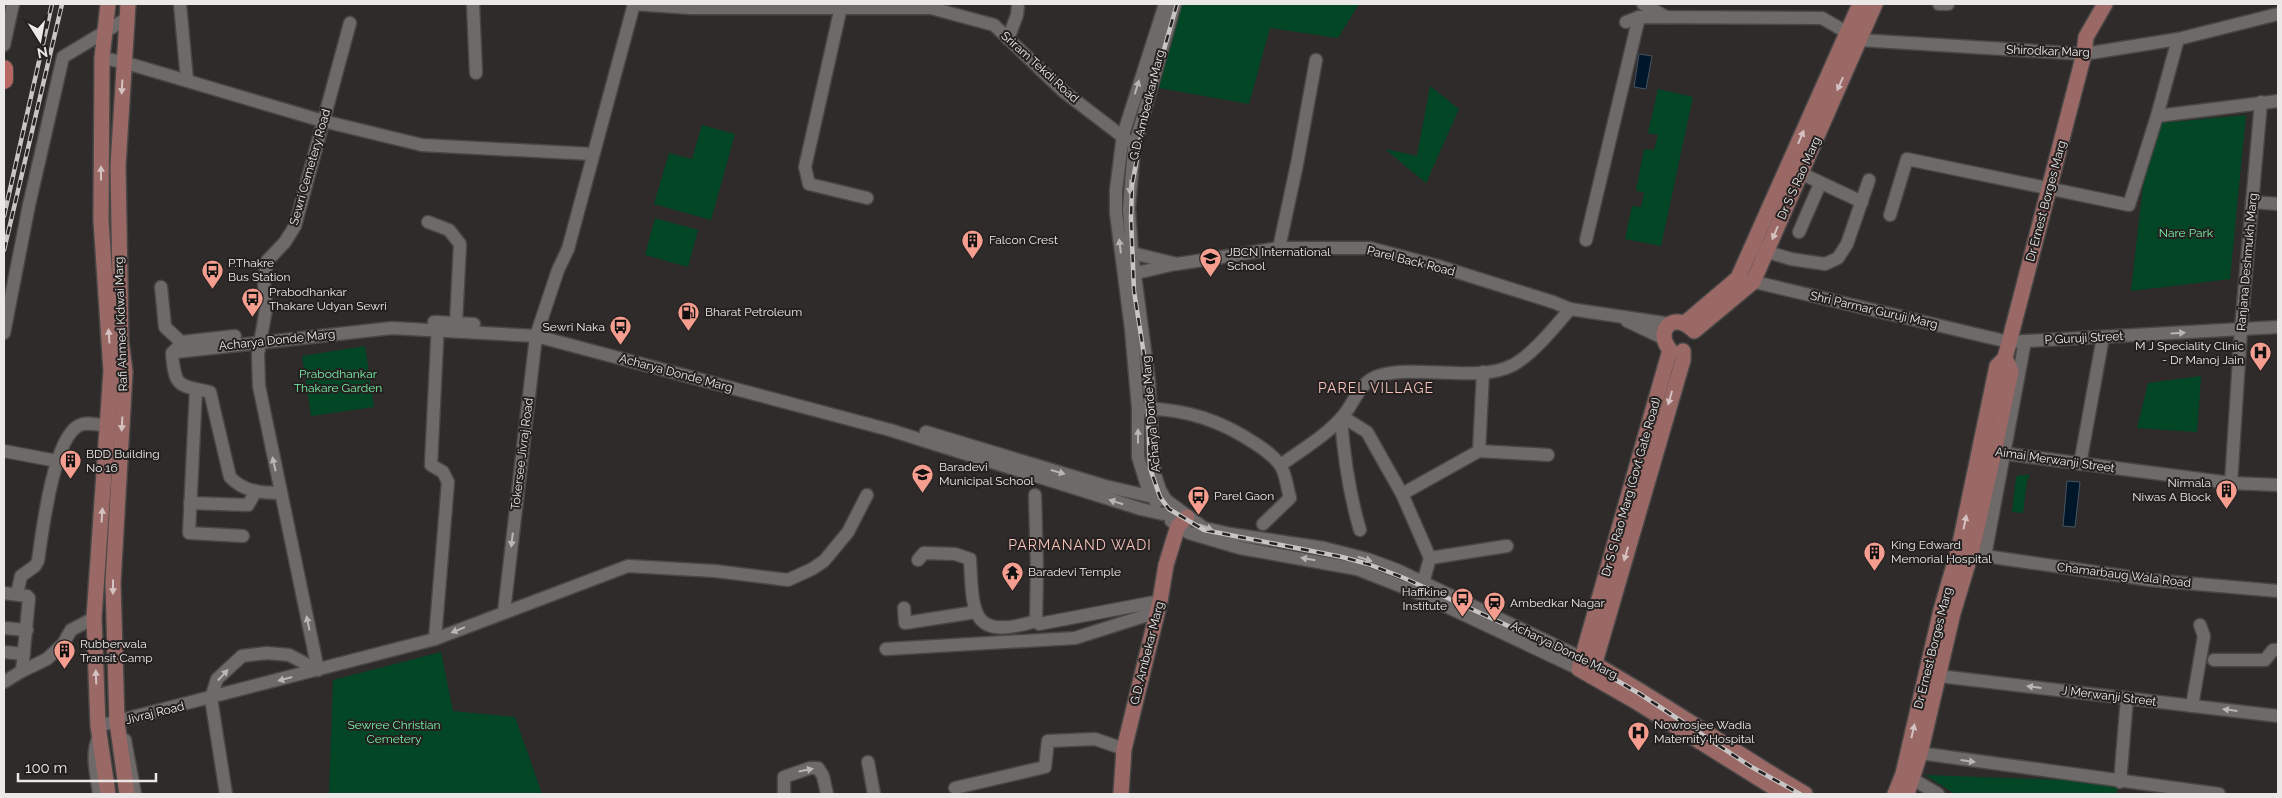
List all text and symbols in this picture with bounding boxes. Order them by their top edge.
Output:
north arrow [15,15,65,65]
street label: Sriram Tekdi Road [998,28,1082,106]
street label: Shirodkar Marg [2006,43,2090,59]
text: N [36,44,49,62]
street label: G.D. Ambedkar Marg [1126,48,1168,162]
one-way arrow [1836,77,1844,91]
one-way arrow [117,79,125,95]
one-way arrow [1134,79,1142,94]
street label: Sewri Cemetery Road [287,107,333,227]
one-way arrow [1797,130,1805,144]
street label: Dr S S Rao Marg [1774,134,1824,222]
street label: Dr Ernest Borges Marg [2023,139,2069,263]
one-way arrow [98,165,106,181]
one-way arrow [1126,179,1134,195]
street label: Ranjana Deshmukh Marg [2234,192,2260,332]
one-way arrow [1770,226,1778,240]
park label: Nare Park [2159,226,2214,240]
building icon: Falcon Crest [961,228,985,259]
place label: Falcon Crest [989,233,1058,247]
one-way arrow [1116,238,1124,254]
street label: Parel Back Road [1365,243,1457,279]
place label: JBCN International School [1227,245,1331,273]
school or university icon: JBCN International School [1199,247,1223,278]
street label: Rafi Ahmed Kidwai Marg [112,256,130,392]
place label: P.Thakre Bus Station [228,256,290,284]
bus stop icon: P.Thakre Bus Station [200,258,224,289]
place label: Prabodhankar Thakare Udyan Sewri [269,285,387,313]
bus stop icon: Prabodhankar Thakare Udyan Sewri [241,287,265,318]
street label: Shri Parmar Guruji Marg [1809,288,1939,332]
fuel station icon: Bharat Petroleum [677,300,701,331]
place label: Bharat Petroleum [705,305,802,319]
bus stop icon: Sewri Naka [609,315,633,346]
place label: Sewri Naka [543,320,605,334]
one-way arrow [104,327,112,343]
street label: Acharya Donde Marg [218,327,336,353]
one-way arrow [2171,328,2187,336]
street label: P Guruji Street [2044,329,2124,347]
place label: M J Speciality Clinic - Dr Manoj Jain [2135,339,2244,367]
hospital icon: M J Speciality Clinic - Dr Manoj Jain [2248,341,2272,372]
street label: Acharya Donde Marg [618,351,734,395]
street label: Acharya Donde Marg [1139,355,1163,473]
park label: Prabodhankar Thakare Garden [294,367,382,395]
district label: PAREL VILLAGE [1318,380,1434,396]
one-way arrow [1666,391,1674,406]
street label: Dr S S Rao Marg (Govt Gate Road) [1599,396,1663,578]
street label: Tokersee Jivraj Road [508,397,536,511]
one-way arrow [117,417,125,433]
one-way arrow [1134,427,1142,443]
street label: Aimai Merwanji Street [1994,445,2116,475]
place label: BDD Building No 16 [86,447,160,475]
building icon: BDD Building No 16 [58,449,82,480]
one-way arrow [270,456,278,471]
place label: Baradevi Municipal School [939,460,1035,488]
school or university icon: Baradevi Municipal School [911,462,935,493]
one-way arrow [1050,468,1065,476]
place label: Nirmala Niwas A Block [2132,476,2212,504]
building icon: Nirmala Niwas A Block [2215,478,2239,509]
bus stop icon: Parel Gaon [1186,484,1210,515]
place label: Parel Gaon [1214,489,1274,503]
one-way arrow [1108,497,1123,505]
one-way arrow [98,507,106,523]
one-way arrow [1961,514,1969,530]
one-way arrow [1199,523,1214,531]
one-way arrow [508,533,516,549]
district label: PARMANAND WADI [1008,537,1152,553]
place label: King Edward Memorial Hospital [1891,538,1992,566]
building icon: King Edward Memorial Hospital [1863,540,1887,571]
one-way arrow [1622,547,1630,562]
one-way arrow [1299,555,1315,563]
one-way arrow [1357,555,1372,563]
temple icon: Baradevi Temple [1000,560,1024,591]
street label: Chamarbaug Wala Road [2056,560,2192,590]
place label: Baradevi Temple [1028,565,1121,579]
one-way arrow [109,579,117,595]
place label: Haffkine Institute [1402,585,1447,613]
street label: Dr Ernest Borges Marg [1911,586,1955,710]
bus stop icon: Haffkine Institute [1451,587,1475,618]
station icon: Ambedkar Nagar [1482,591,1506,622]
place label: Ambedkar Nagar [1510,596,1606,610]
street label: G.D. Ambekar Marg [1127,600,1167,706]
one-way arrow [304,615,312,630]
street label: Acharya Donde Marg [1508,618,1620,682]
one-way arrow [451,627,466,634]
place label: Rubberwala Transit Camp [80,637,153,665]
building icon: Rubberwala Transit Camp [52,639,76,670]
one-way arrow [92,669,100,685]
one-way arrow [217,669,229,681]
one-way arrow [278,675,293,683]
one-way arrow [2025,683,2041,691]
street label: J Merwanji Street [2061,683,2157,709]
street label: Jivraj Road [124,699,186,727]
one-way arrow [2222,706,2238,714]
park label: Sewree Christian Cemetery [347,718,441,746]
place label: Nowrosjee Wadia Maternity Hospital [1654,718,1755,746]
hospital icon: Nowrosjee Wadia Maternity Hospital [1626,720,1650,751]
one-way arrow [1909,723,1917,738]
scale bar [18,750,155,782]
one-way arrow [1961,757,1977,765]
text: 100 m [25,759,67,777]
one-way arrow [798,766,813,774]

